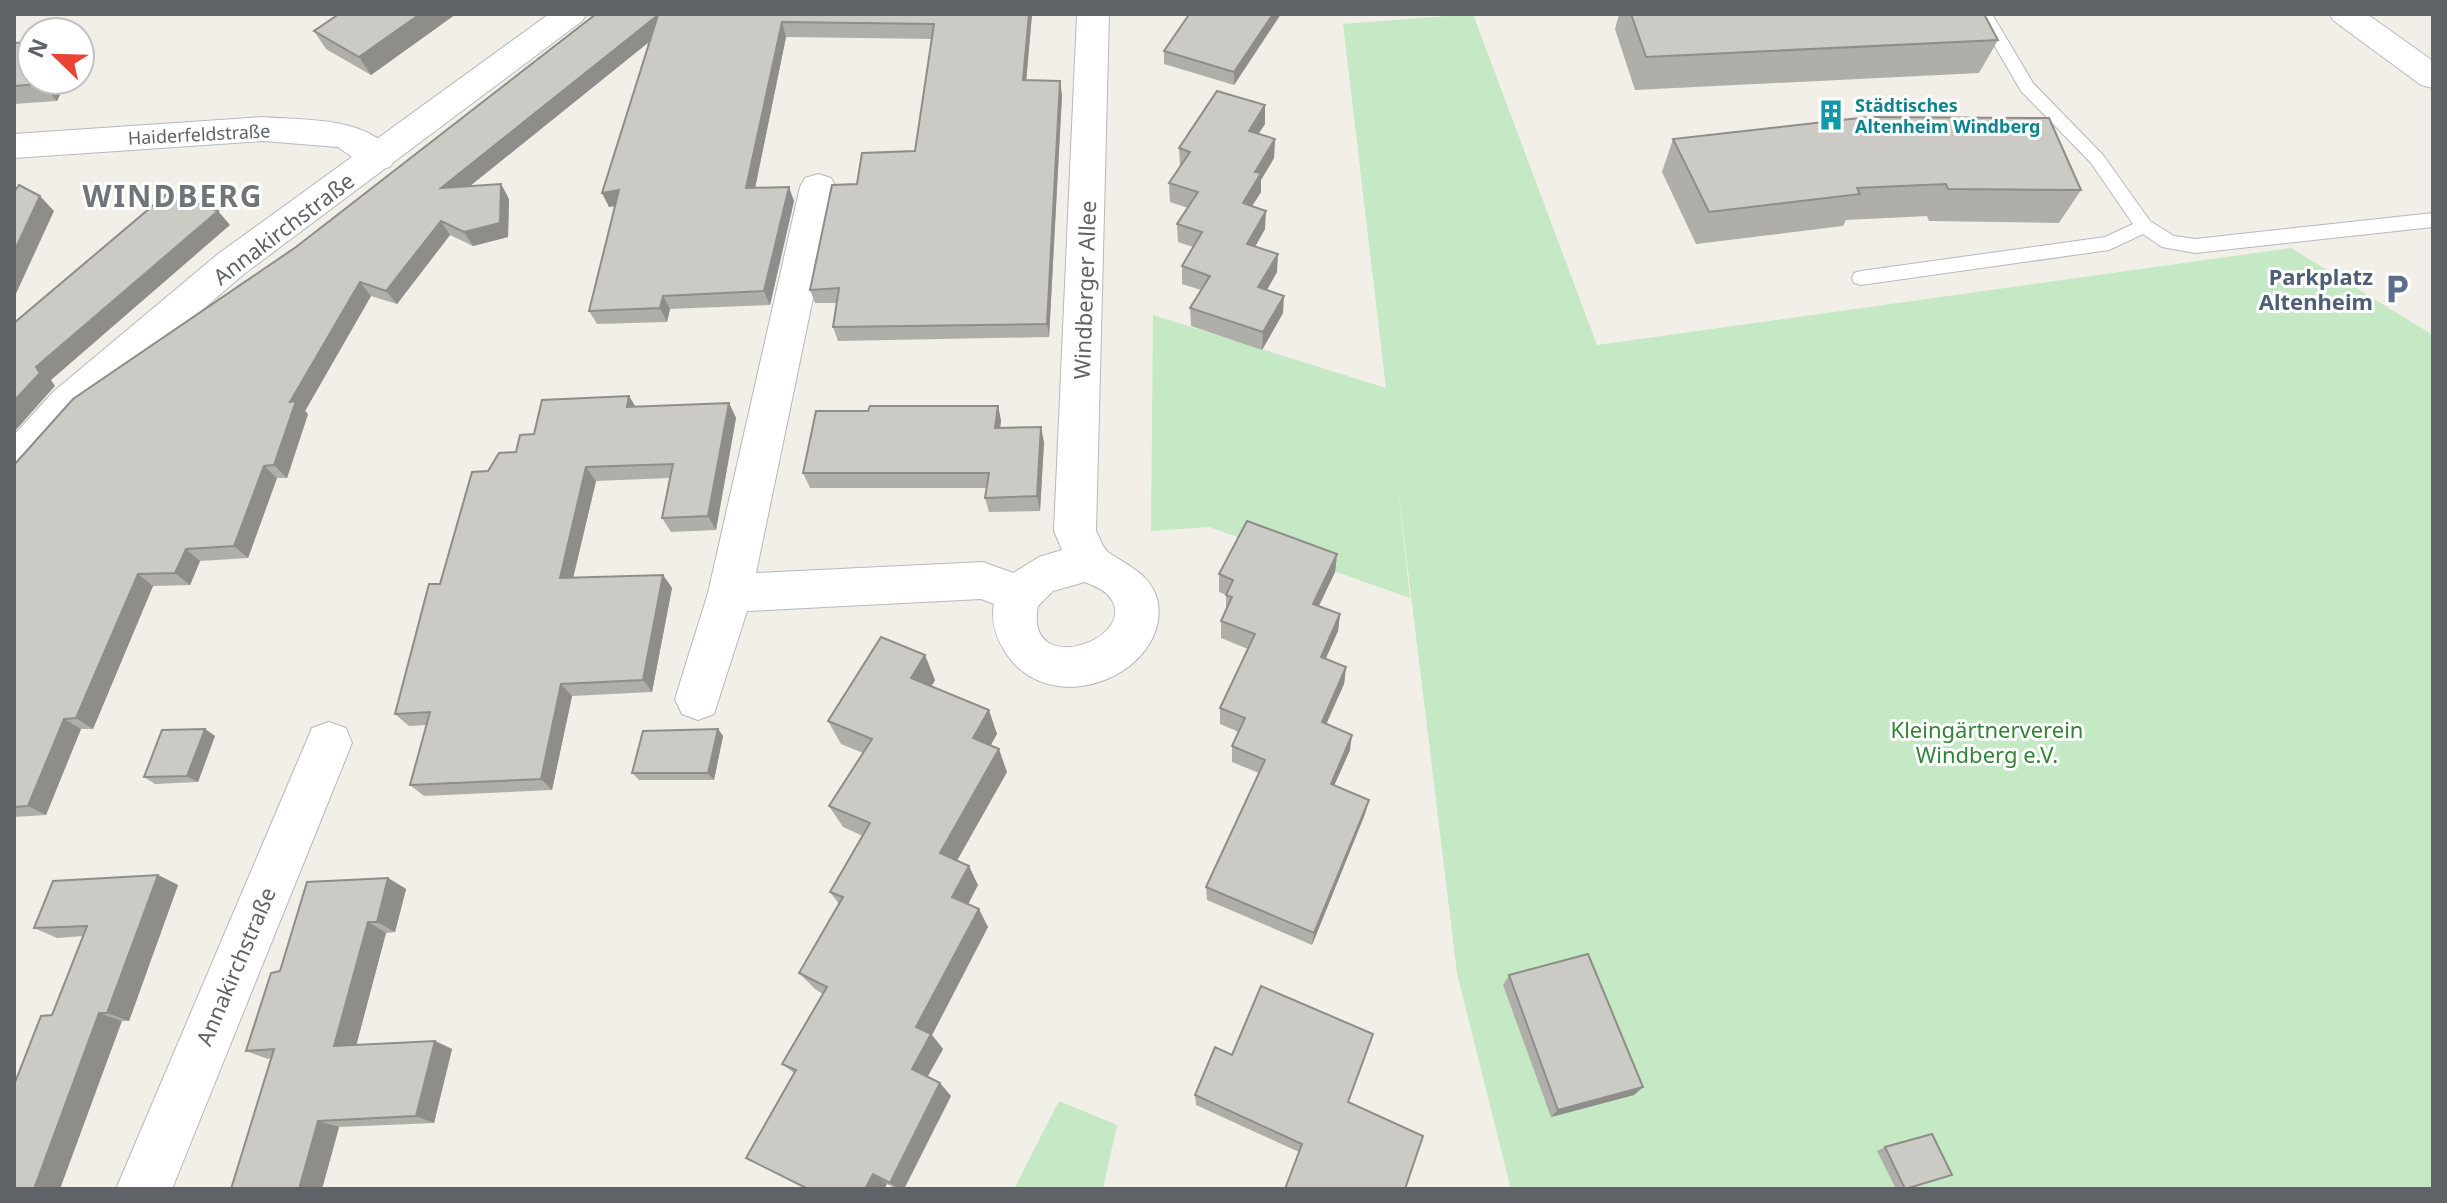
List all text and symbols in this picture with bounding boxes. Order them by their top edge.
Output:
north arrow [16,16,96,96]
text: N [19,34,54,62]
place label: Städtisches Altenheim Windberg [1855,93,2040,138]
building icon: Städtisches Altenheim Windberg [1814,98,1848,132]
street label: Haiderfeldstraße [127,118,271,150]
street label: Annakirchstraße [206,165,360,291]
district label: WINDBERG [82,175,264,216]
street label: Windberger Allee [1066,200,1102,380]
place label: Parkplatz Altenheim [2259,261,2373,316]
parking icon: Parkplatz Altenheim [2380,272,2414,306]
park label: Kleingärtnerverein Windberg e.V. [1891,714,2083,769]
street label: Annakirchstraße [188,882,282,1050]

